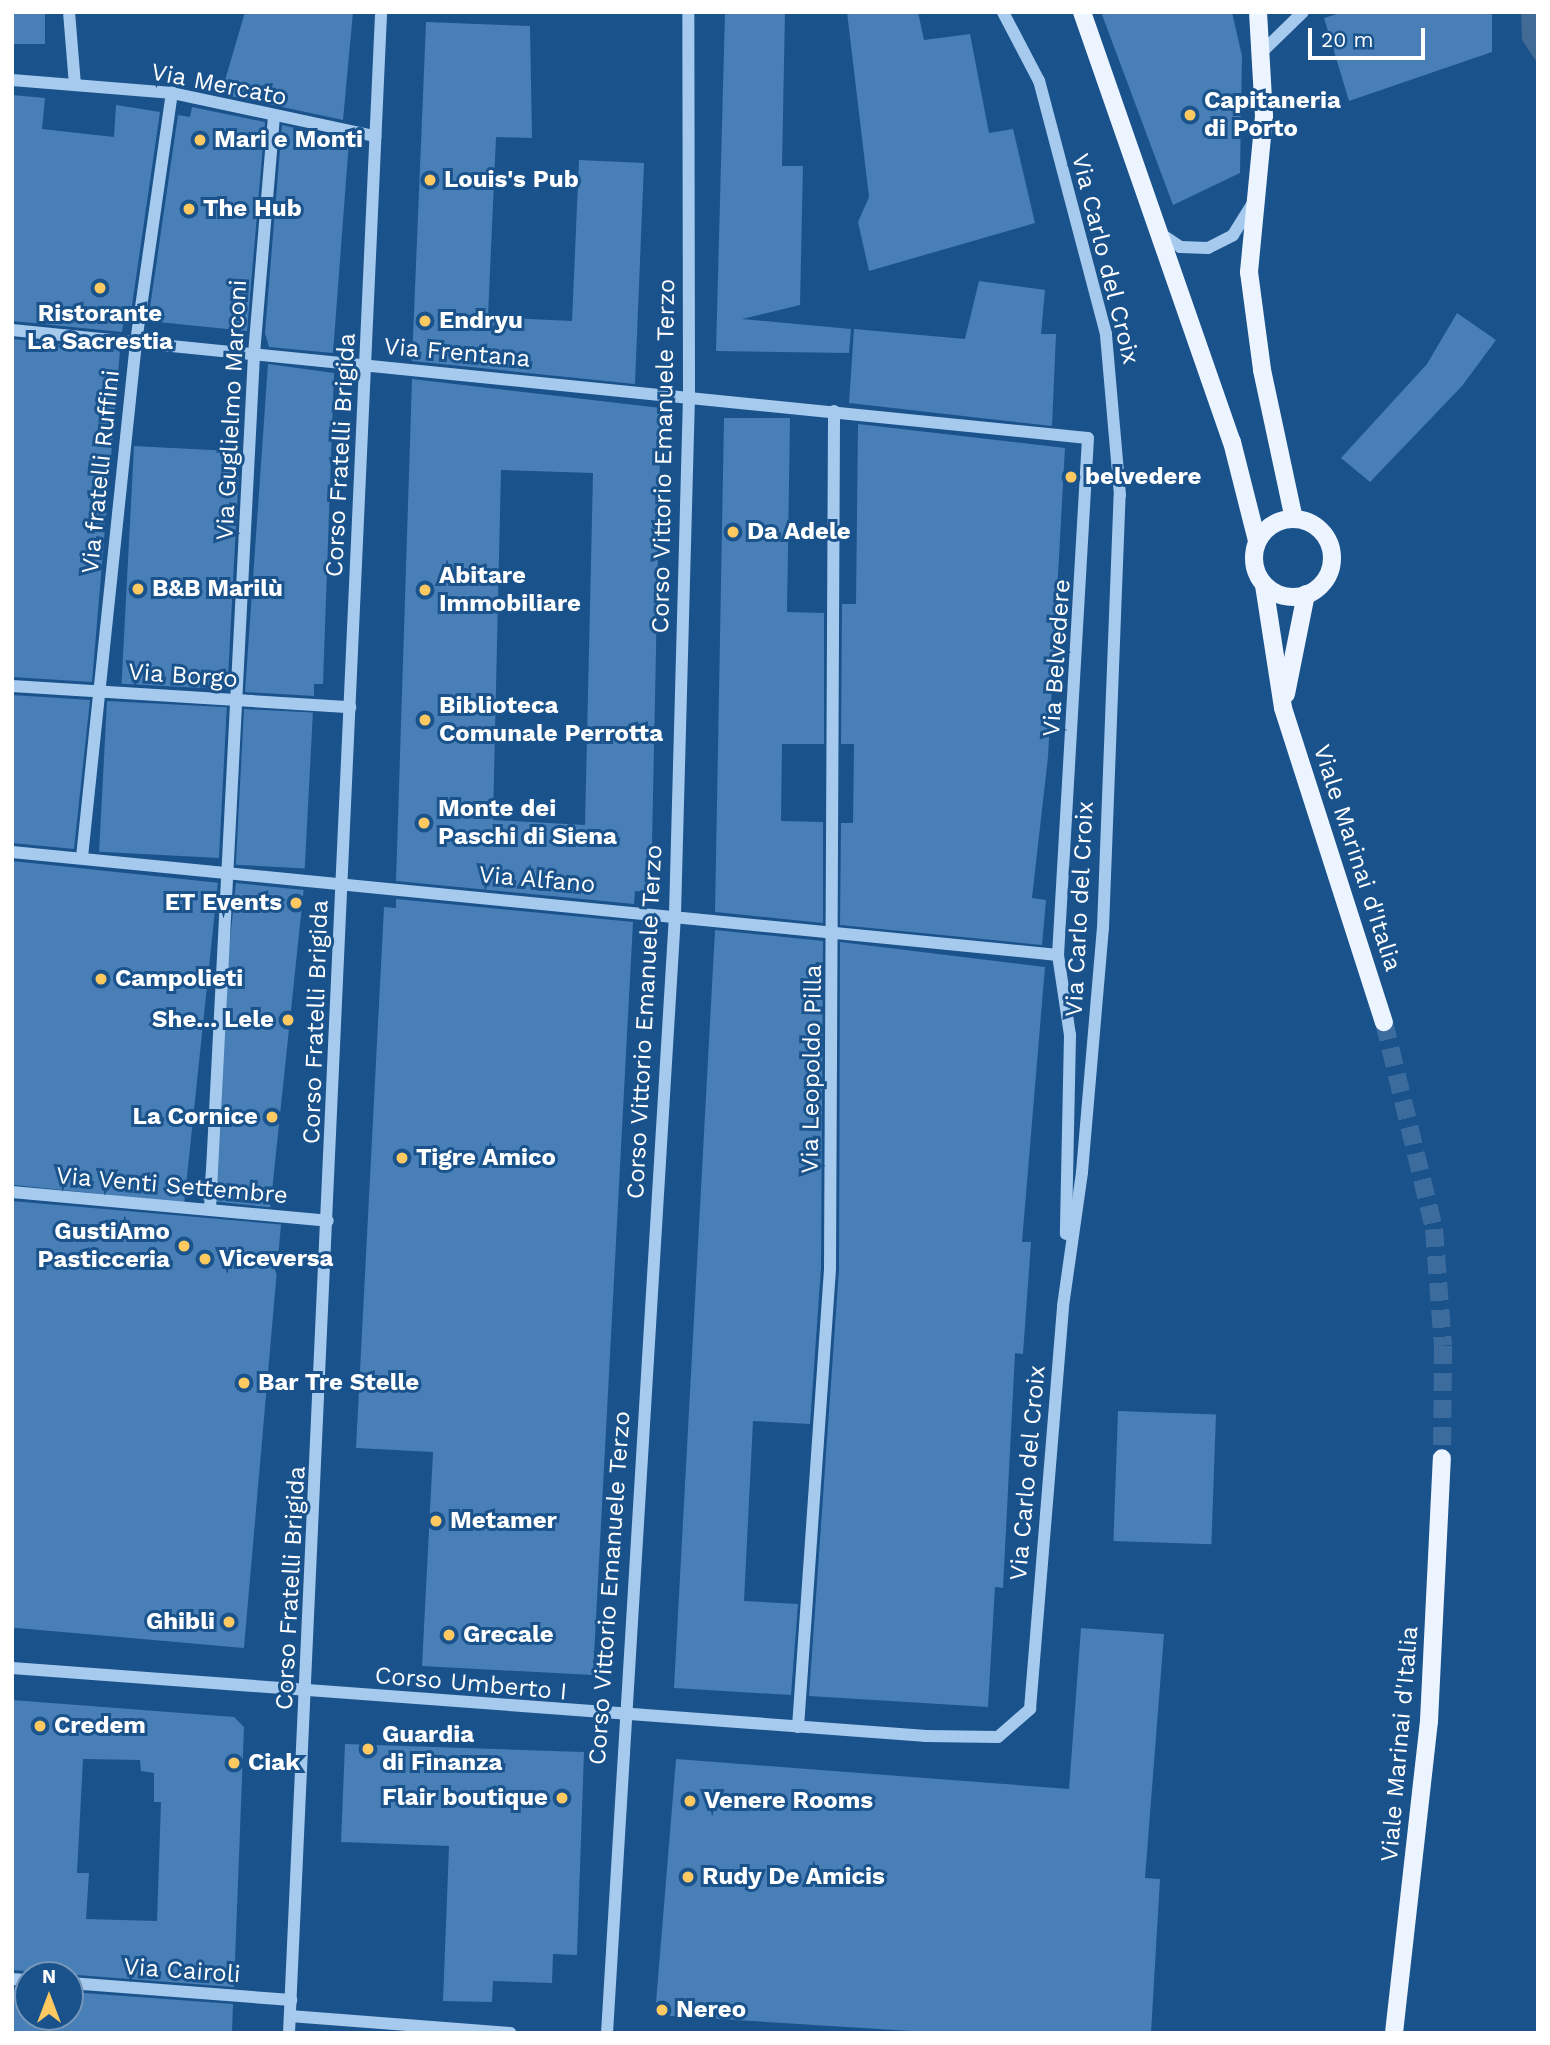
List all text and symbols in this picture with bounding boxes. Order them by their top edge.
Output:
scale bar [1312,14,1429,58]
text: 20 m [1321,27,1373,52]
street label: Via Mercato [148,58,290,112]
place label: Capitaneria di Porto [1204,87,1341,143]
marker: Capitaneria di Porto [1182,107,1198,123]
place label: Mari e Monti [214,126,363,154]
marker: Mari e Monti [192,132,208,148]
street label: Via Carlo del Croix [1065,150,1145,368]
place label: Louis's Pub [444,166,579,194]
marker: Louis's Pub [422,172,438,188]
place label: The Hub [203,195,302,223]
marker: The Hub [181,201,197,217]
street label: Corso Vittorio Emanuele Terzo [646,278,682,634]
street label: Via Guglielmo Marconi [211,279,253,541]
marker: Ristorante La Sacrestia [92,280,108,296]
place label: Ristorante La Sacrestia [27,300,173,356]
place label: Endryu [439,307,523,335]
marker: Endryu [417,313,433,329]
street label: Corso Fratelli Brigida [320,332,362,578]
street label: Via Frentana [382,332,532,374]
street label: Via fratelli Ruffini [76,368,126,576]
place label: belvedere [1085,463,1202,491]
marker: belvedere [1063,469,1079,485]
place label: Da Adele [747,518,851,546]
marker: Da Adele [725,524,741,540]
place label: Abitare Immobiliare [439,562,581,618]
place label: B&B Marilù [152,575,283,603]
street label: Via Belvedere [1037,578,1077,738]
marker: B&B Marilù [130,581,146,597]
marker: Abitare Immobiliare [417,582,433,598]
street label: Via Borgo [127,658,239,694]
place label: Biblioteca Comunale Perrotta [439,692,663,748]
marker: Biblioteca Comunale Perrotta [417,712,433,728]
street label: Viale Marinai d'Italia [1307,741,1407,975]
place label: Monte dei Paschi di Siena [438,795,617,851]
street label: Via Carlo del Croix [1060,800,1100,1018]
marker: Monte dei Paschi di Siena [416,815,432,831]
street label: Corso Vittorio Emanuele Terzo [621,843,669,1201]
street label: Via Alfano [477,860,597,900]
place label: ET Events [164,889,282,917]
marker: ET Events [288,895,304,911]
street label: Corso Fratelli Brigida [297,899,335,1145]
street label: Via Leopoldo Pilla [796,964,828,1174]
place label: Campolieti [115,965,243,993]
marker: Campolieti [93,971,109,987]
place label: She... Lele [152,1006,274,1034]
marker: She... Lele [280,1012,296,1028]
place label: La Cornice [132,1103,258,1131]
marker: La Cornice [264,1109,280,1125]
place label: Tigre Amico [416,1144,556,1172]
marker: Tigre Amico [394,1150,410,1166]
street label: Via Venti Settembre [54,1161,290,1211]
place label: GustiAmo Pasticceria [37,1218,170,1274]
marker: GustiAmo Pasticceria [176,1238,192,1254]
place label: Viceversa [219,1245,333,1273]
marker: Viceversa [197,1251,213,1267]
street label: Via Carlo del Croix [1004,1363,1052,1583]
place label: Bar Tre Stelle [258,1369,420,1397]
marker: Bar Tre Stelle [236,1375,252,1391]
street label: Corso Vittorio Emanuele Terzo [583,1409,637,1767]
street label: Corso Fratelli Brigida [270,1465,312,1711]
place label: Metamer [450,1507,557,1535]
marker: Metamer [428,1513,444,1529]
place label: Ghibli [146,1608,215,1636]
marker: Ghibli [221,1614,237,1630]
place label: Grecale [463,1621,554,1649]
street label: Viale Marinai d'Italia [1375,1625,1425,1863]
marker: Grecale [441,1627,457,1643]
street label: Corso Umberto I [374,1661,568,1707]
place label: Credem [54,1712,146,1740]
marker: Credem [32,1718,48,1734]
place label: Guardia di Finanza [382,1721,503,1777]
marker: Guardia di Finanza [360,1741,376,1757]
place label: Ciak [248,1749,300,1777]
marker: Ciak [226,1755,242,1771]
place label: Flair boutique [382,1784,548,1812]
place label: Venere Rooms [704,1787,873,1815]
marker: Flair boutique [554,1790,570,1806]
marker: Venere Rooms [682,1793,698,1809]
place label: Rudy De Amicis [702,1863,886,1891]
marker: Rudy De Amicis [680,1869,696,1885]
street label: Via Cairoli [122,1953,242,1989]
north arrow [14,1961,84,2031]
text: N [42,1965,56,1988]
place label: Nereo [676,1996,746,2024]
marker: Nereo [654,2002,670,2018]

